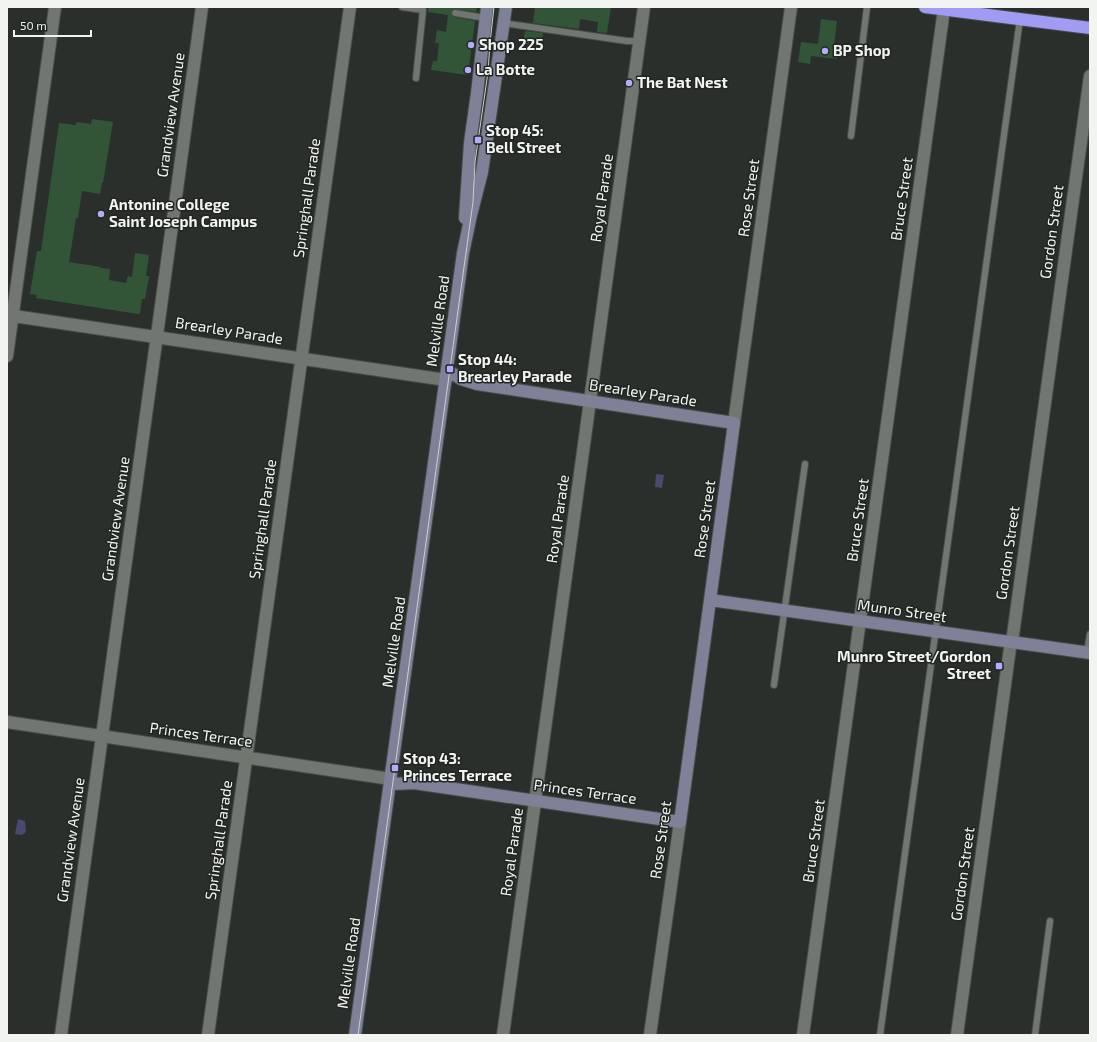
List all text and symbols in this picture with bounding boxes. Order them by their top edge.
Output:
scale bar [14,12,91,38]
text: 50 m [20,18,47,32]
place label: Shop 225 [479,35,544,53]
marker: Shop 225 [466,40,476,50]
place label: BP Shop [833,41,891,59]
marker: BP Shop [820,46,830,56]
street label: Grandview Avenue [152,51,188,179]
place label: La Botte [476,60,535,78]
marker: La Botte [463,65,473,75]
place label: The Bat Nest [637,73,728,91]
marker: The Bat Nest [624,78,634,88]
place label: Stop 45: Bell Street [486,121,561,156]
marker: Stop 45: Bell Street [473,135,483,145]
street label: Springhall Parade [289,137,323,259]
street label: Royal Parade [586,153,616,243]
street label: Bruce Street [886,156,916,242]
street label: Rose Street [734,157,762,238]
street label: Gordon Street [1036,183,1067,280]
place label: Antonine College Saint Joseph Campus [109,195,257,230]
marker: Antonine College Saint Joseph Campus [96,209,106,219]
street label: Melville Road [422,274,452,368]
street label: Brearley Parade [174,313,284,347]
place label: Stop 44: Brearley Parade [458,350,572,386]
marker: Stop 44: Brearley Parade [445,364,455,374]
street label: Brearley Parade [588,375,698,409]
street label: Grandview Avenue [97,455,133,583]
street label: Springhall Parade [245,458,279,580]
street label: Royal Parade [542,474,572,564]
street label: Bruce Street [842,477,872,563]
street label: Rose Street [690,478,718,559]
street label: Gordon Street [992,504,1023,601]
street label: Melville Road [378,595,408,689]
street label: Munro Street [856,595,948,625]
place label: Munro Street/Gordon Street [837,647,991,682]
marker: Munro Street/Gordon Street [994,661,1004,671]
street label: Princes Terrace [148,718,254,750]
place label: Stop 43: Princes Terrace [403,749,512,784]
marker: Stop 43: Princes Terrace [390,763,400,773]
street label: Princes Terrace [532,775,638,807]
street label: Grandview Avenue [52,776,88,904]
street label: Springhall Parade [201,779,235,901]
street label: Bruce Street [798,798,828,884]
street label: Rose Street [646,799,674,880]
street label: Royal Parade [496,807,526,897]
street label: Gordon Street [947,825,978,922]
street label: Melville Road [333,916,363,1010]

